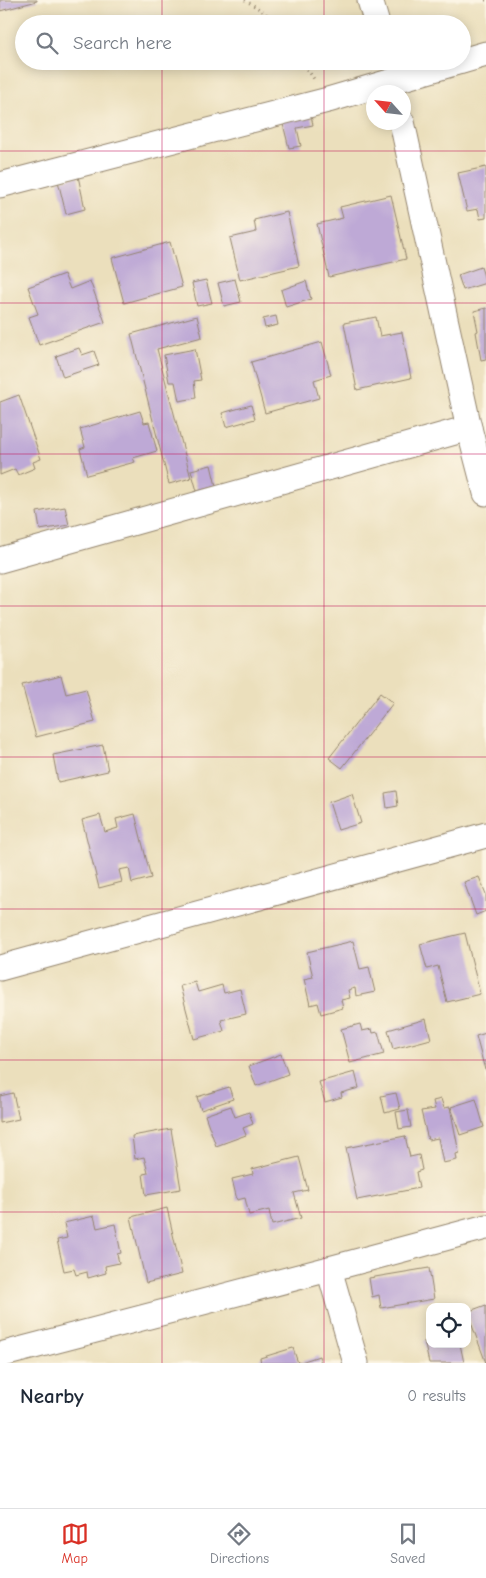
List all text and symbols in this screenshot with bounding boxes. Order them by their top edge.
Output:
search box [15,15,471,70]
icon: search [33,29,61,57]
text: Search here [73,32,172,54]
north arrow [366,85,411,130]
map controls [426,1303,471,1348]
button: locate [426,1303,471,1348]
text: Nearby [20,1384,84,1408]
text: 0 results [407,1387,466,1405]
tab: Map [61,1520,89,1567]
tab: Directions [210,1520,269,1567]
tab: Saved [390,1520,425,1567]

